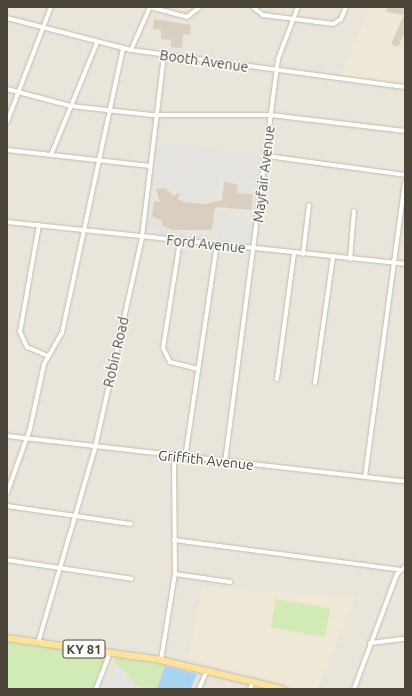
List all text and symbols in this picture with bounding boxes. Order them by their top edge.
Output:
street label: Booth Avenue [159,46,249,76]
street label: Mayfair Avenue [250,124,278,224]
street label: Ford Avenue [166,231,246,257]
street label: Robin Road [100,315,132,389]
street label: Griffith Avenue [157,447,255,473]
road number: KY 81 [62,638,106,660]

